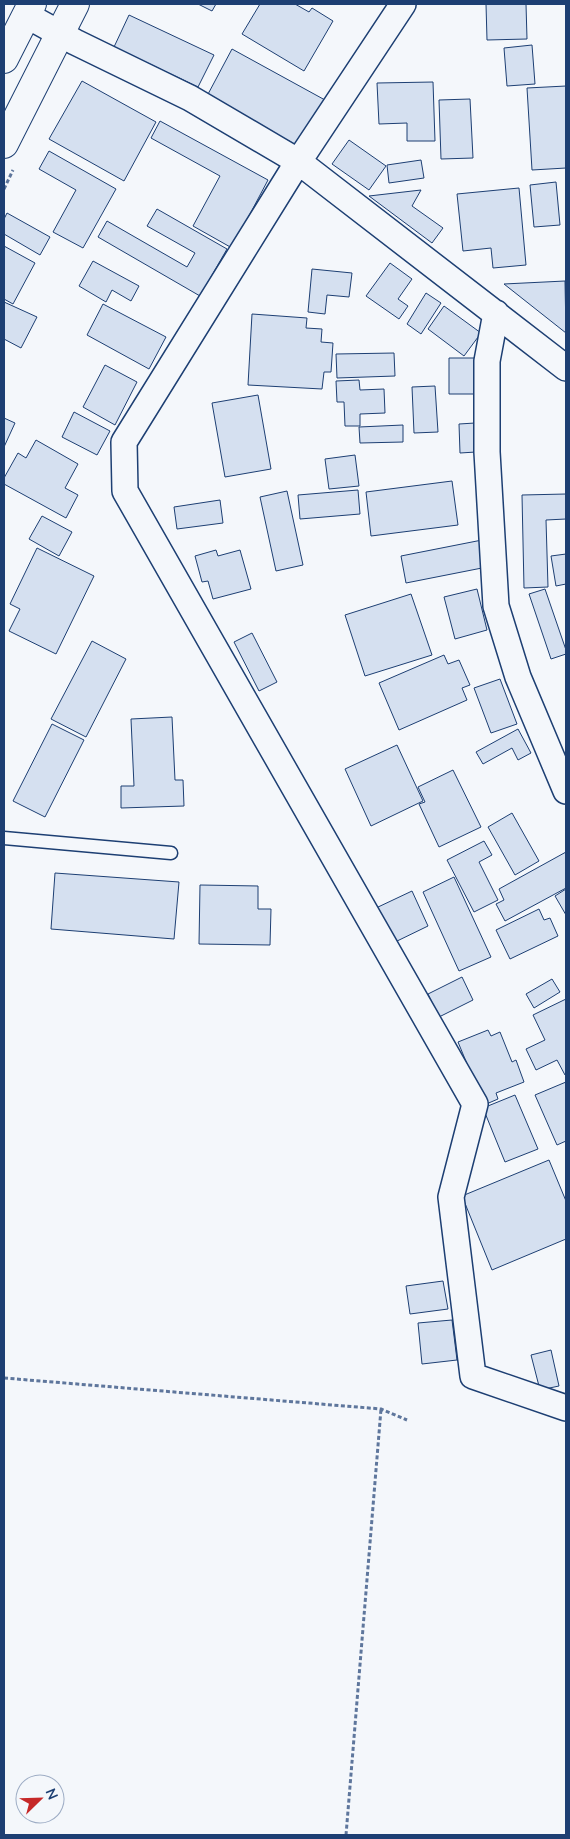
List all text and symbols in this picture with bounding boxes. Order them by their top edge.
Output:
north arrow [15,1774,65,1824]
text: N [41,1786,62,1803]

